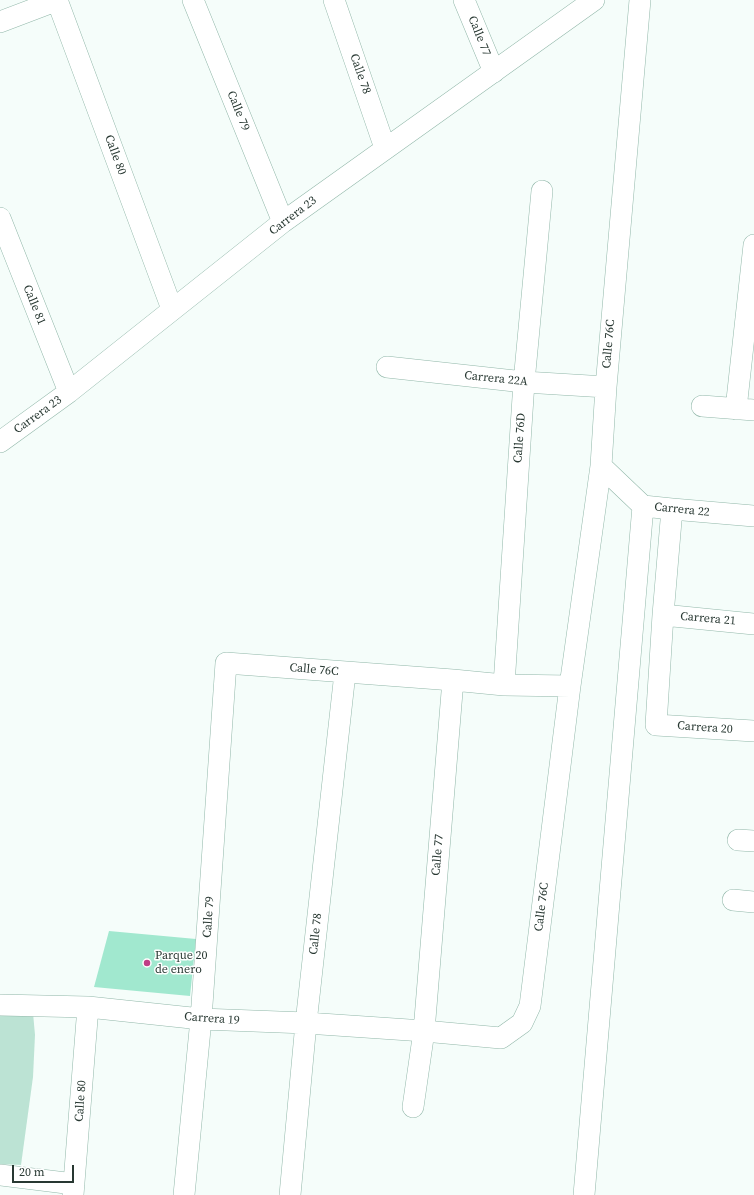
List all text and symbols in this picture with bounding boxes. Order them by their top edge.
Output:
street label: Calle 77 [465,14,493,58]
street label: Calle 78 [346,52,374,96]
street label: Calle 79 [224,89,252,133]
street label: Calle 80 [101,133,129,177]
street label: Carrera 23 [266,194,320,238]
street label: Calle 81 [20,283,48,327]
street label: Calle 76C [600,319,618,369]
street label: Carrera 22A [464,369,528,389]
street label: Carrera 23 [11,393,65,437]
street label: Calle 76D [511,412,529,464]
street label: Carrera 22 [654,500,710,520]
street label: Carrera 21 [680,609,736,629]
street label: Calle 76C [289,661,339,679]
street label: Carrera 20 [677,719,733,737]
street label: Calle 77 [429,834,447,876]
street label: Calle 76C [532,882,552,932]
street label: Calle 79 [200,896,218,938]
street label: Calle 78 [307,912,325,956]
place label: Parque 20 de enero [155,949,208,977]
marker: Parque 20 de enero [142,958,152,968]
street label: Carrera 19 [184,1010,240,1028]
street label: Calle 80 [72,1080,90,1122]
scale bar [14,1157,76,1183]
text: 20 m [19,1164,45,1180]

